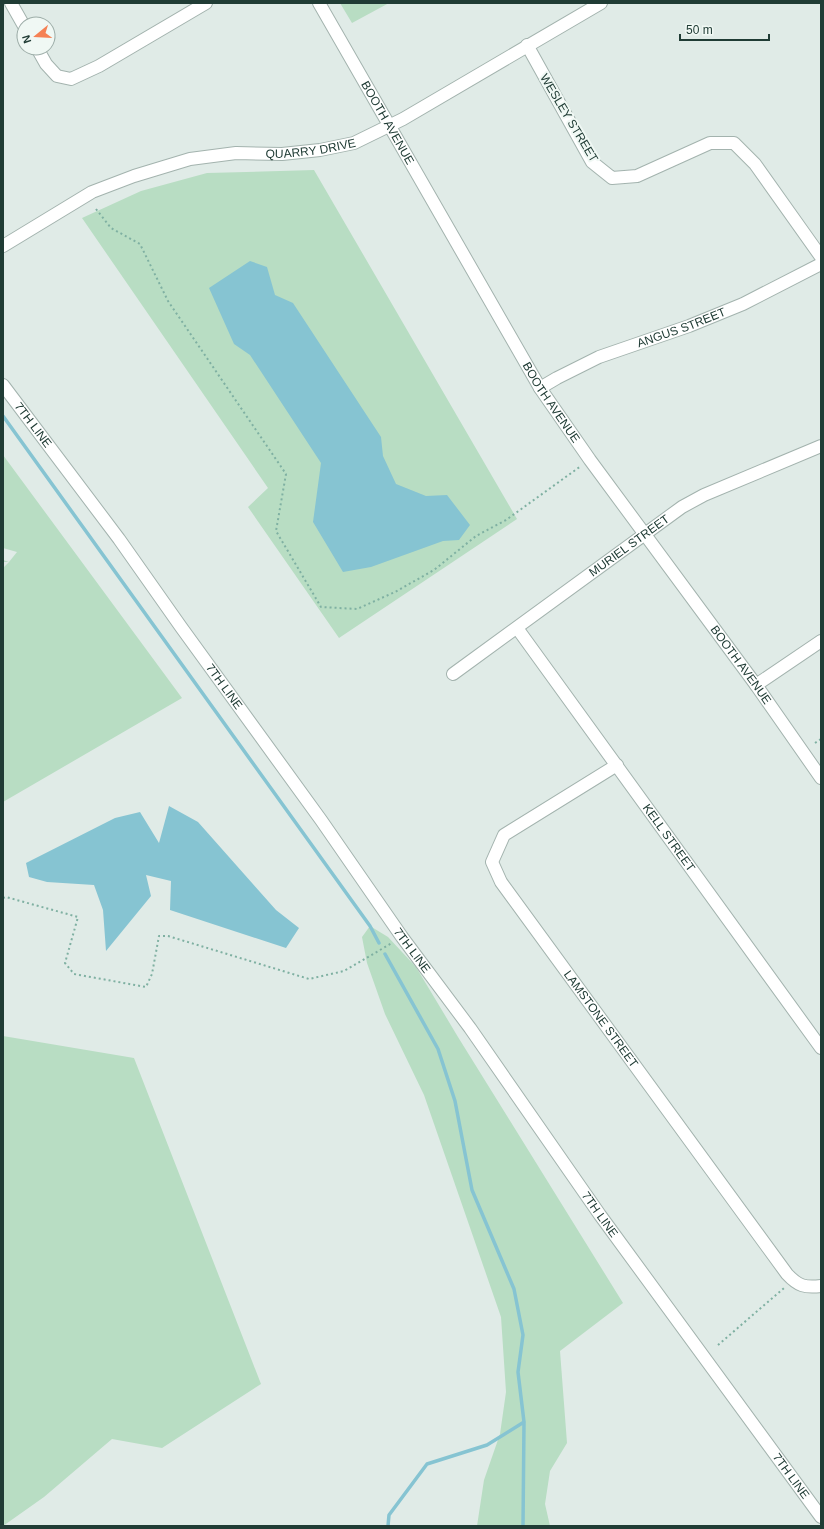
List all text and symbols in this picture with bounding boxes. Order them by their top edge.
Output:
north arrow [16,16,56,56]
scale bar [680,16,769,42]
text: 50 m [686,23,713,37]
text: N [20,33,33,45]
street label: WESLEY STREET [537,71,601,165]
street label: BOOTH AVENUE [358,78,417,167]
street label: QUARRY DRIVE [265,136,357,161]
street label: ANGUS STREET [635,305,728,350]
street label: BOOTH AVENUE [520,359,583,445]
street label: 7TH LINE [12,400,55,450]
street label: MURIEL STREET [586,511,672,579]
street label: BOOTH AVENUE [708,623,774,707]
street label: 7TH LINE [203,661,245,712]
street label: KELL STREET [640,801,698,875]
street label: 7TH LINE [391,925,433,976]
street label: LAMSTONE STREET [561,968,641,1071]
street label: 7TH LINE [579,1189,621,1240]
street label: 7TH LINE [770,1451,812,1501]

